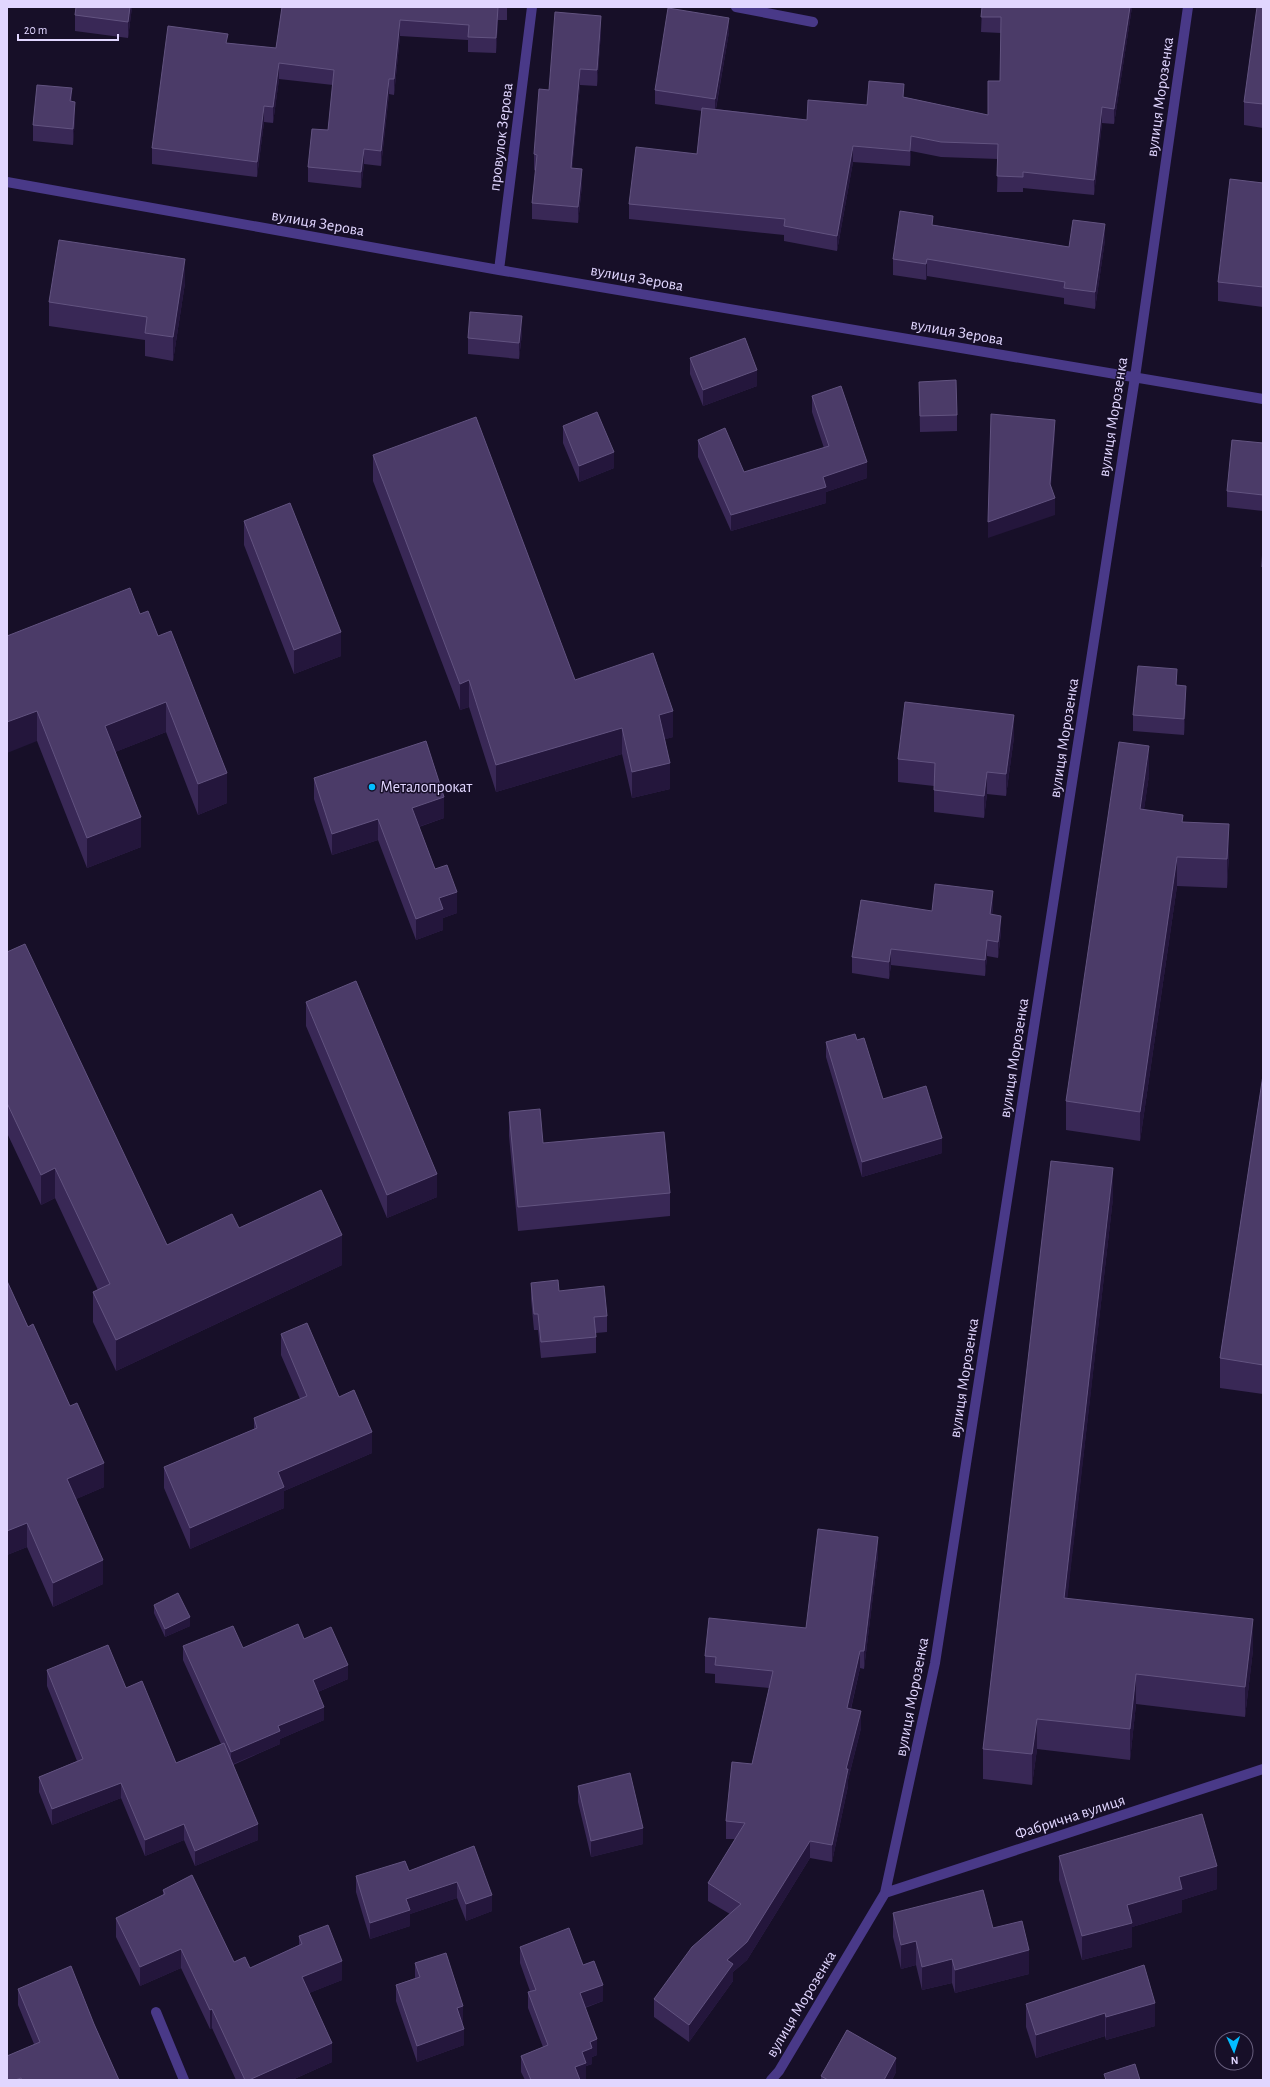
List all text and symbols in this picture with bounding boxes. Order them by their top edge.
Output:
scale bar [18,16,118,42]
text: 20 m [24,24,47,36]
street label: вулиця Морозенка [1144,36,1177,158]
street label: провулок Зерова [486,82,517,192]
street label: вулиця Зерова [270,207,366,240]
street label: вулиця Зерова [589,262,685,295]
street label: вулиця Зерова [909,316,1005,349]
street label: вулиця Морозенка [1096,356,1131,478]
street label: вулиця Морозенка [1047,677,1082,799]
place label: Металопрокат [380,779,472,795]
marker: Металопрокат [367,782,377,792]
street label: вулиця Морозенка [997,997,1032,1119]
street label: вулиця Морозенка [947,1317,982,1439]
street label: вулиця Морозенка [893,1636,932,1758]
street label: Фабрична вулиця [1013,1792,1127,1843]
street label: вулиця Морозенка [763,1948,840,2060]
north arrow [1214,2031,1254,2071]
text: N [1230,2055,1239,2066]

